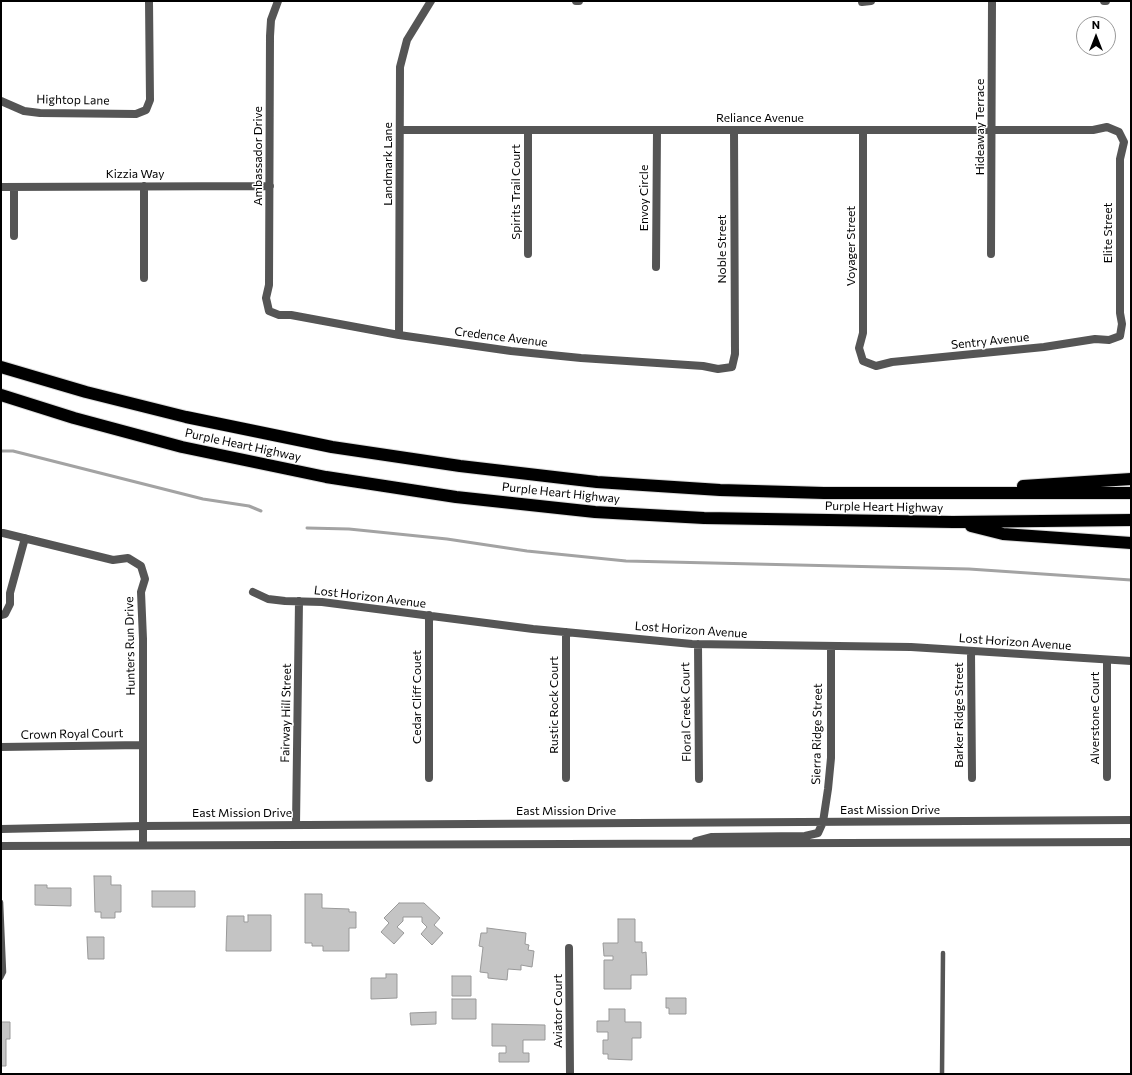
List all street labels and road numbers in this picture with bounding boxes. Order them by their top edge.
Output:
street label: Hideaway Terrace [973,79,987,175]
street label: Hightop Lane [36,92,110,108]
street label: Ambassador Drive [251,106,265,206]
street label: Reliance Avenue [716,111,804,125]
street label: Landmark Lane [381,122,395,206]
street label: Spirits Trail Court [509,144,523,240]
street label: Envoy Circle [637,165,651,231]
street label: Kizzia Way [106,167,164,181]
street label: Elite Street [1101,203,1115,263]
street label: Voyager Street [844,206,858,286]
street label: Noble Street [715,215,729,283]
street label: Credence Avenue [454,324,548,350]
street label: Sentry Avenue [950,330,1030,352]
street label: Purple Heart Highway [184,426,302,464]
street label: Purple Heart Highway [501,480,621,506]
street label: Purple Heart Highway [825,499,943,515]
street label: Lost Horizon Avenue [313,583,427,611]
street label: Hunters Run Drive [122,596,138,696]
street label: Lost Horizon Avenue [634,619,748,641]
street label: Lost Horizon Avenue [958,631,1072,653]
street label: Cedar Cliff Couet [410,650,424,744]
street label: Rustic Rock Court [547,656,561,754]
street label: Floral Creek Court [678,662,694,762]
street label: Barker Ridge Street [952,662,966,768]
street label: Fairway Hill Street [278,663,294,763]
street label: Alverstone Court [1088,672,1102,764]
street label: Sierra Ridge Street [809,683,825,785]
street label: Crown Royal Court [21,726,123,742]
street label: East Mission Drive [840,803,940,817]
street label: East Mission Drive [516,804,616,818]
street label: East Mission Drive [192,806,292,820]
street label: Aviator Court [551,974,565,1048]

